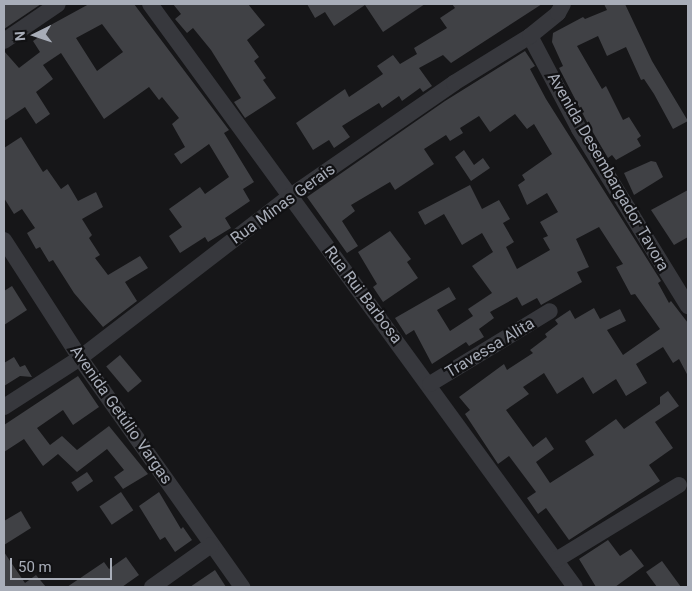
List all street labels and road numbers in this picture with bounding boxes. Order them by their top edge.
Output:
street label: Avenida Desembargador Tavora [543,69,673,275]
street label: Rua Minas Gerais [227,160,339,248]
street label: Rua Rui Barbosa [320,242,406,348]
street label: Travessa Alita [442,314,538,382]
street label: Avenida Getúlio Vargas [66,342,176,488]

